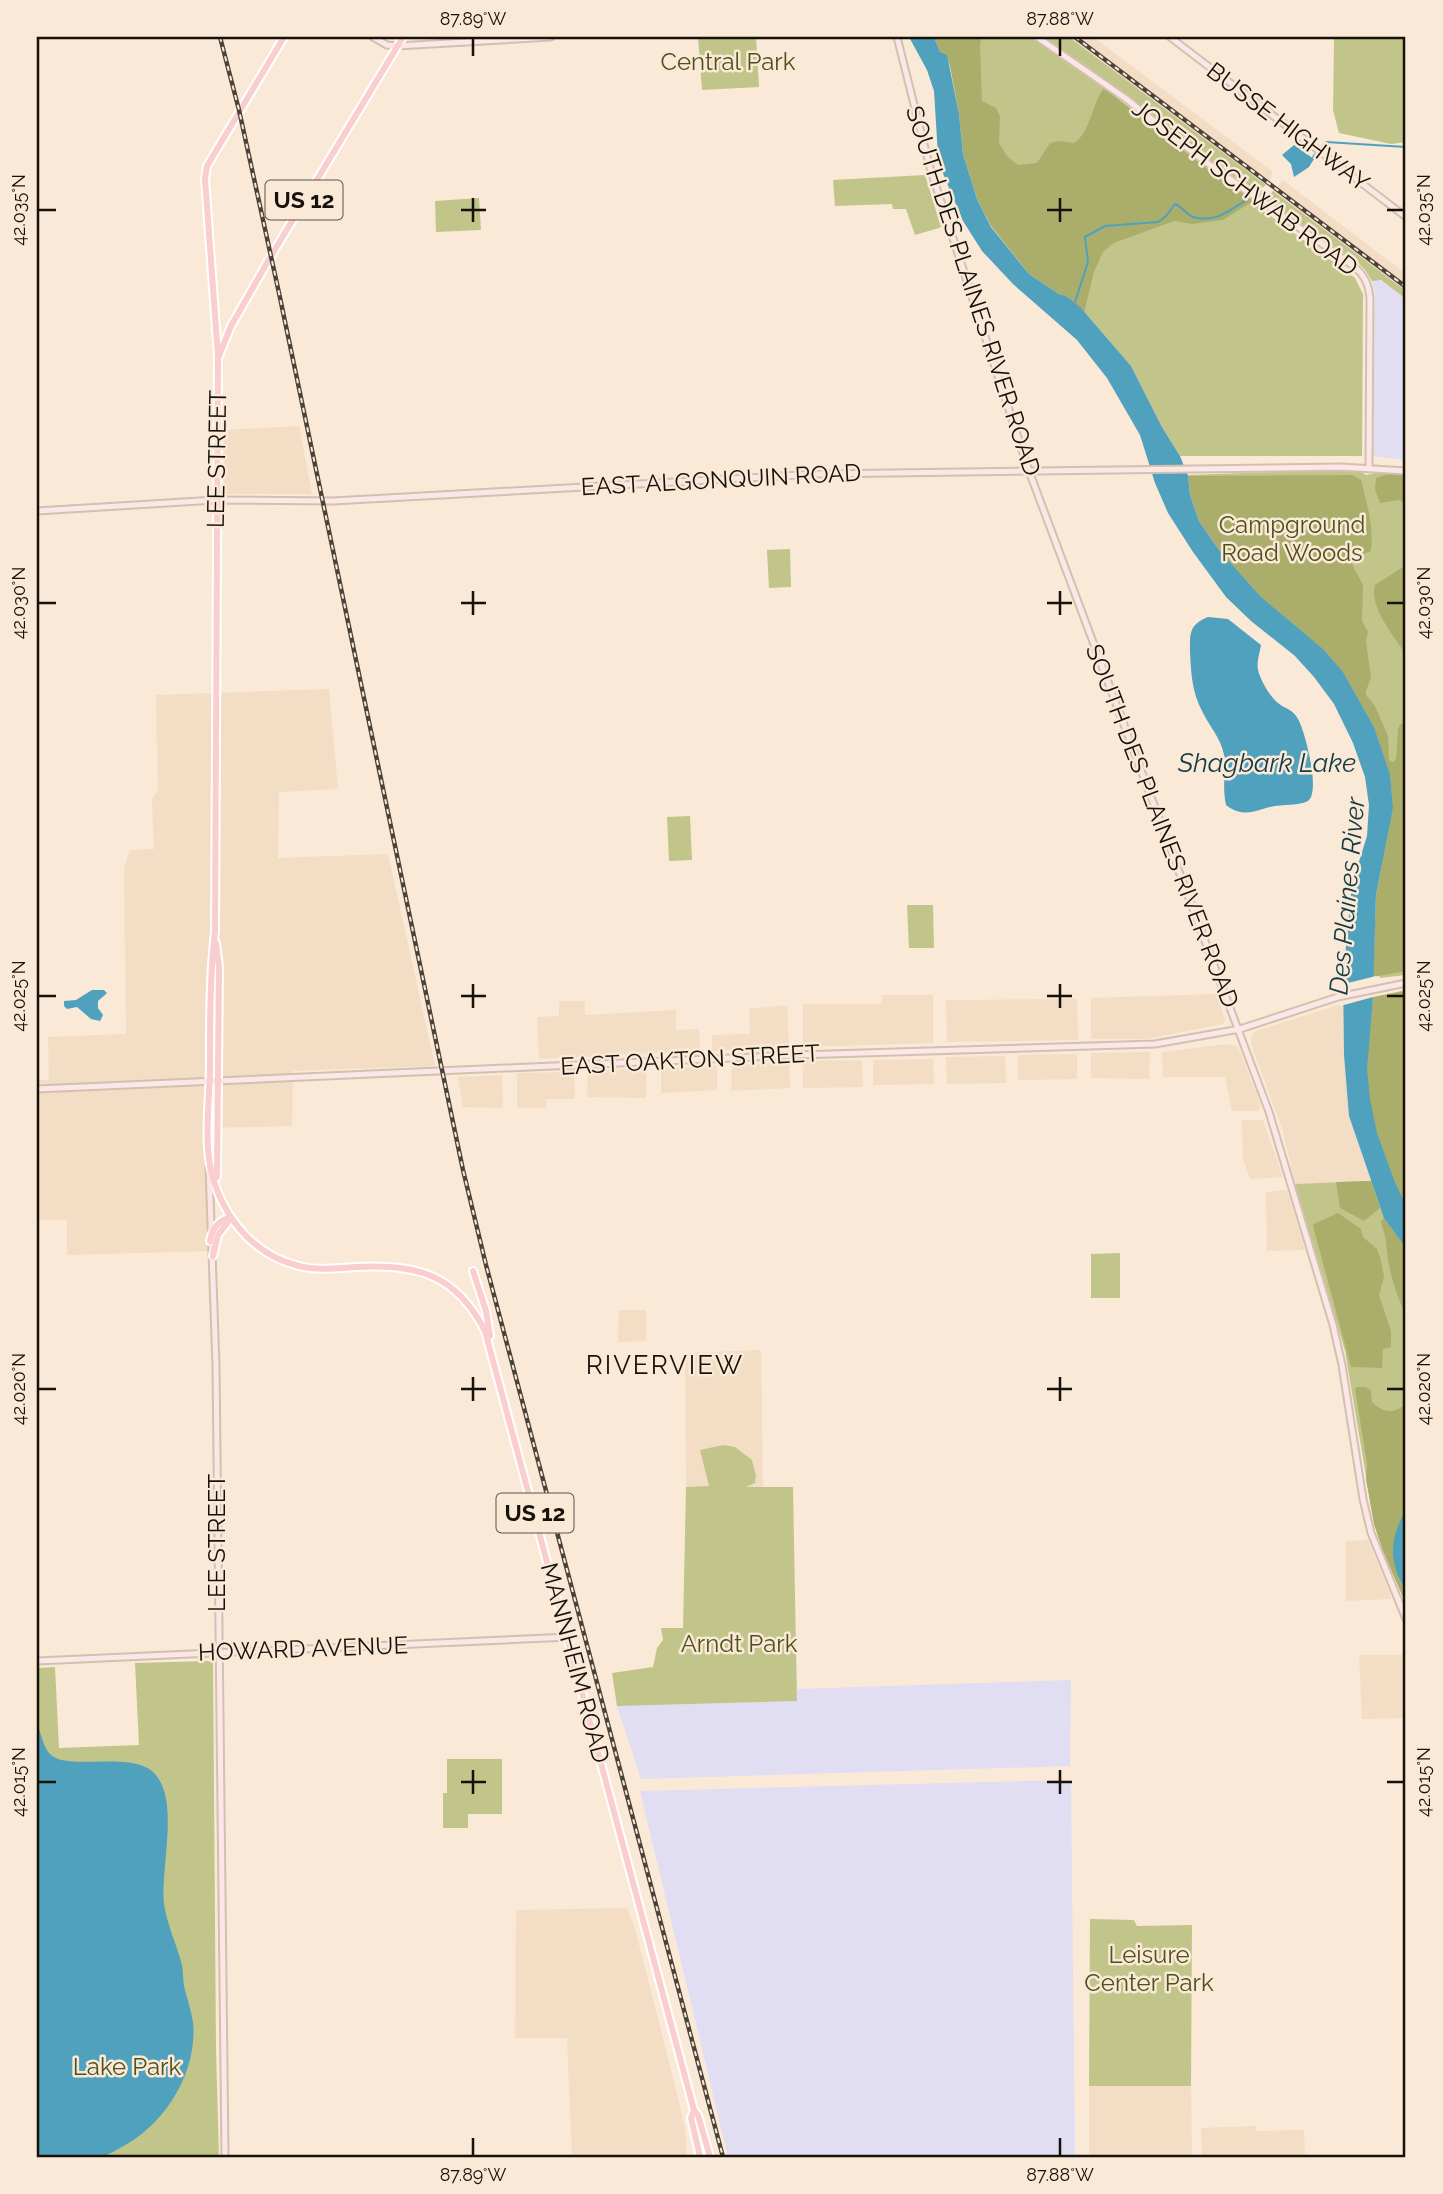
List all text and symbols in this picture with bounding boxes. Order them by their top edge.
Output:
text: 87.89°W [440,8,507,29]
text: 87.88°W [1026,8,1094,29]
park label: Central Park [661,47,796,76]
street label: BUSSE HIGHWAY [1201,56,1376,197]
street label: JOSEPH SCHWAB ROAD [1127,93,1364,282]
street label: SOUTH DES PLAINES RIVER ROAD [900,102,1047,479]
text: 42.035°N [8,174,29,246]
text: 42.035°N [1413,174,1434,246]
road number: US 12 [266,181,342,220]
street label: LEE STREET [201,389,232,528]
street label: EAST ALGONQUIN ROAD [580,458,862,501]
park label: Campground Road Woods [1219,510,1365,567]
text: 42.030°N [8,567,29,639]
text: 42.030°N [1413,567,1434,639]
street label: SOUTH DES PLAINES RIVER ROAD [1080,640,1245,1012]
water label: Shagbark Lake [1177,748,1356,778]
water label: Des Plaines River [1323,795,1371,996]
text: 42.025°N [8,960,29,1032]
text: 42.025°N [1413,960,1434,1032]
street label: EAST OAKTON STREET [560,1038,821,1081]
district label: RIVERVIEW [586,1350,744,1380]
text: 42.020°N [8,1353,29,1425]
text: 42.020°N [1413,1353,1434,1425]
street label: LEE STREET [202,1474,231,1612]
road number: US 12 [496,1494,574,1532]
street label: MANNHEIM ROAD [535,1560,616,1766]
park label: Arndt Park [681,1629,798,1658]
street label: HOWARD AVENUE [197,1630,409,1667]
text: 42.015°N [8,1747,29,1817]
text: 42.015°N [1413,1747,1434,1817]
park label: Leisure Center Park [1084,1940,1214,1997]
park label: Lake Park [73,2052,181,2081]
text: 87.89°W [440,2164,507,2185]
text: 87.88°W [1026,2164,1094,2185]

